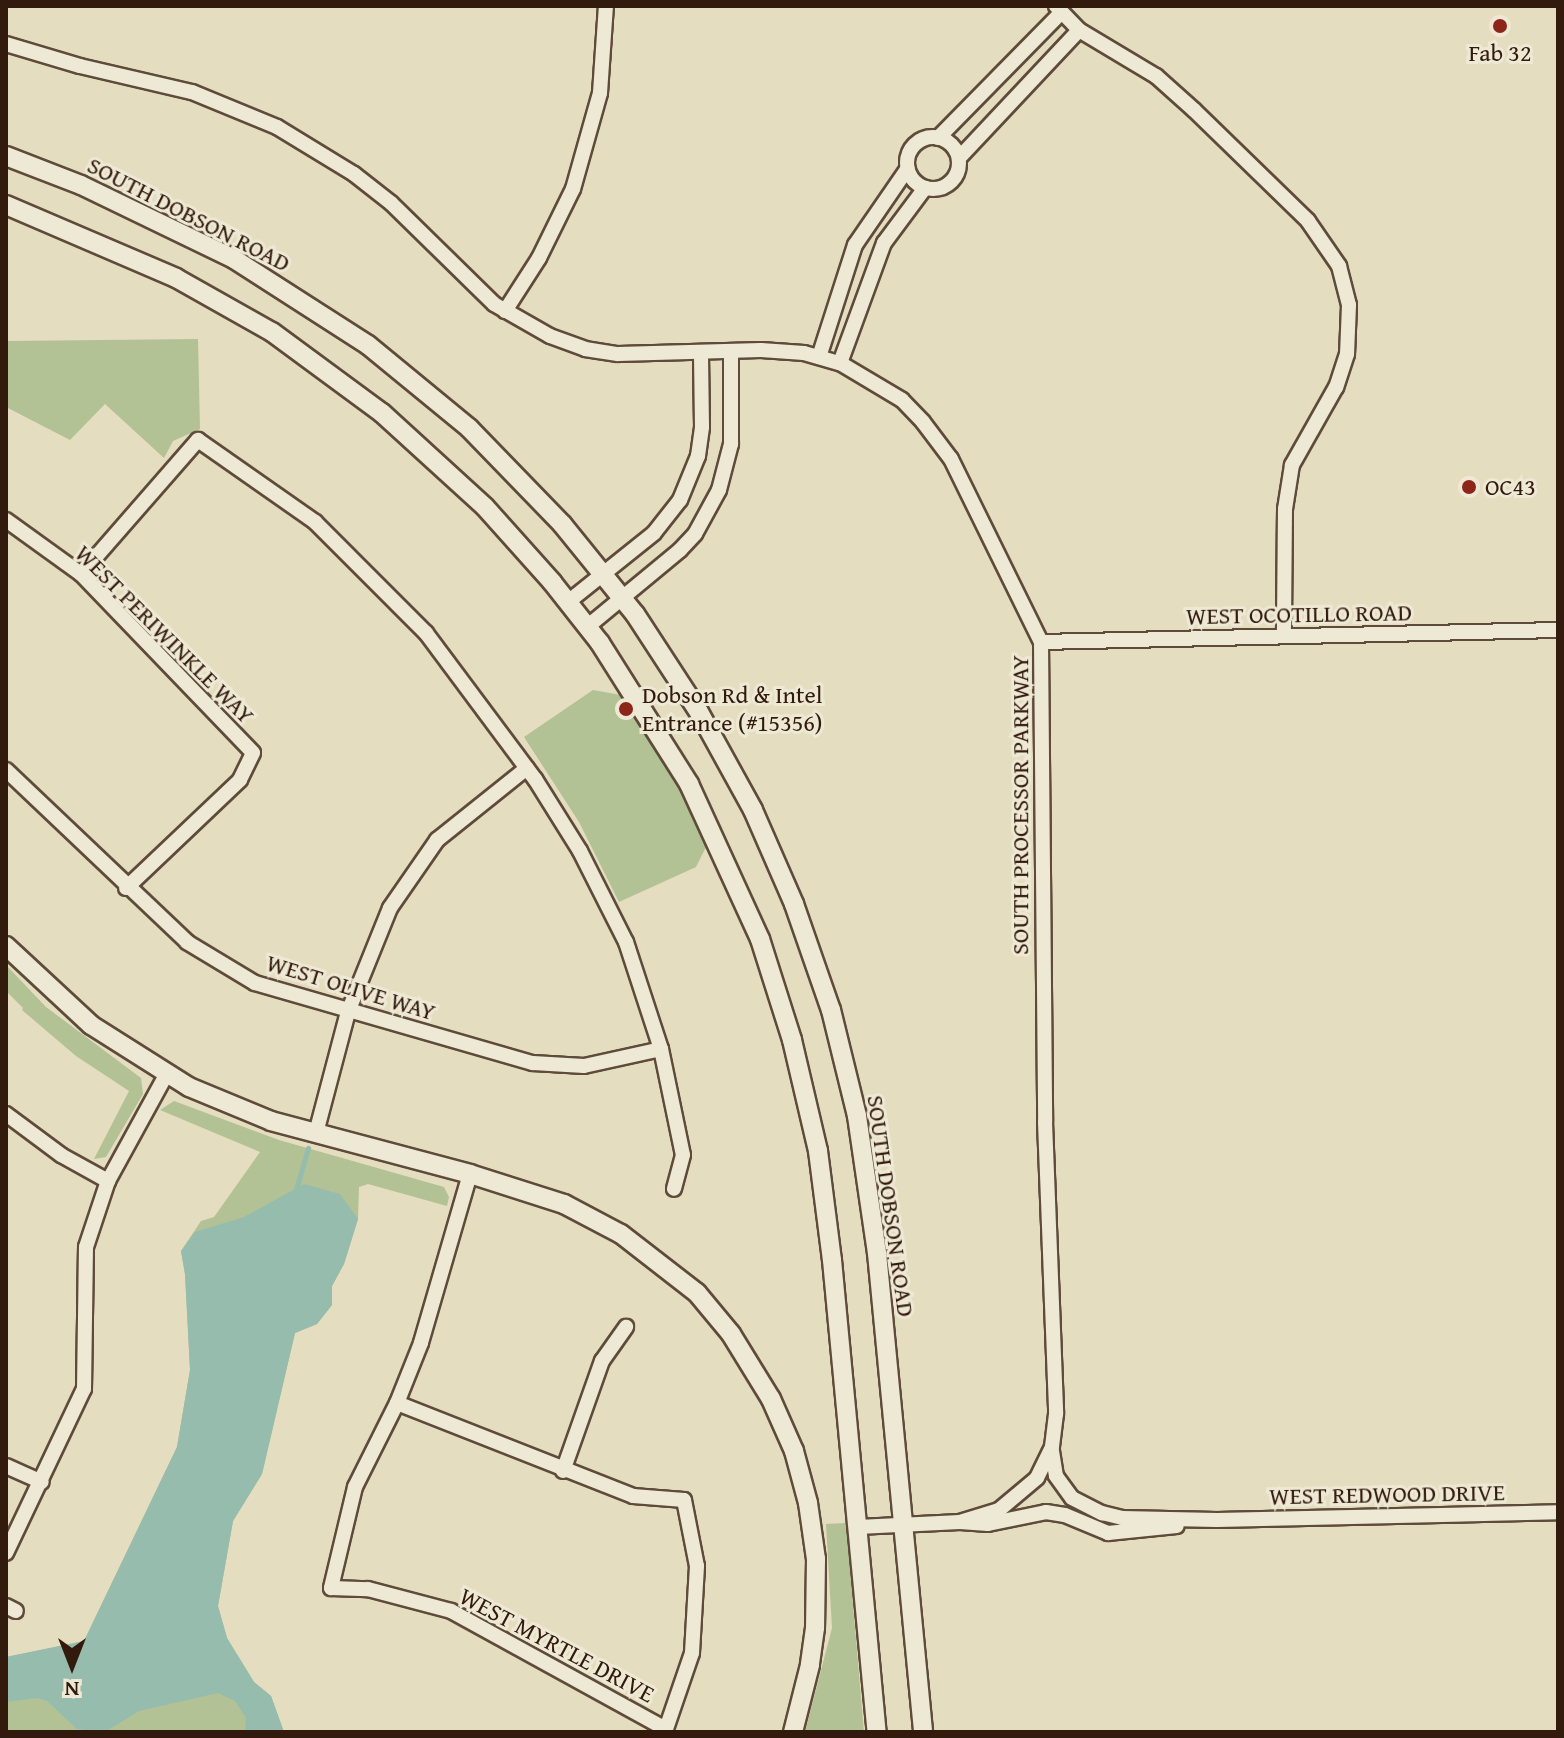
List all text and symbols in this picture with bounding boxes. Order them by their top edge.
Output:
marker: Fab 32 [1491,17,1509,35]
place label: Fab 32 [1469,39,1531,67]
street label: SOUTH DOBSON ROAD [83,150,295,278]
place label: OC43 [1485,473,1536,501]
marker: OC43 [1460,478,1478,496]
street label: WEST PERIWINKLE WAY [69,538,261,730]
street label: WEST OCOTILLO ROAD [1186,598,1412,630]
street label: SOUTH PROCESSOR PARKWAY [1006,655,1034,955]
place label: Dobson Rd & Intel Entrance (#15356) [642,681,823,737]
marker: Dobson Rd & Intel Entrance (#15356) [617,700,635,718]
street label: WEST OLIVE WAY [263,948,439,1026]
street label: SOUTH DOBSON ROAD [861,1093,921,1319]
street label: WEST REDWOOD DRIVE [1269,1478,1505,1510]
street label: WEST MYRTLE DRIVE [455,1581,659,1709]
north arrow [32,1626,112,1706]
text: N [65,1674,79,1706]

